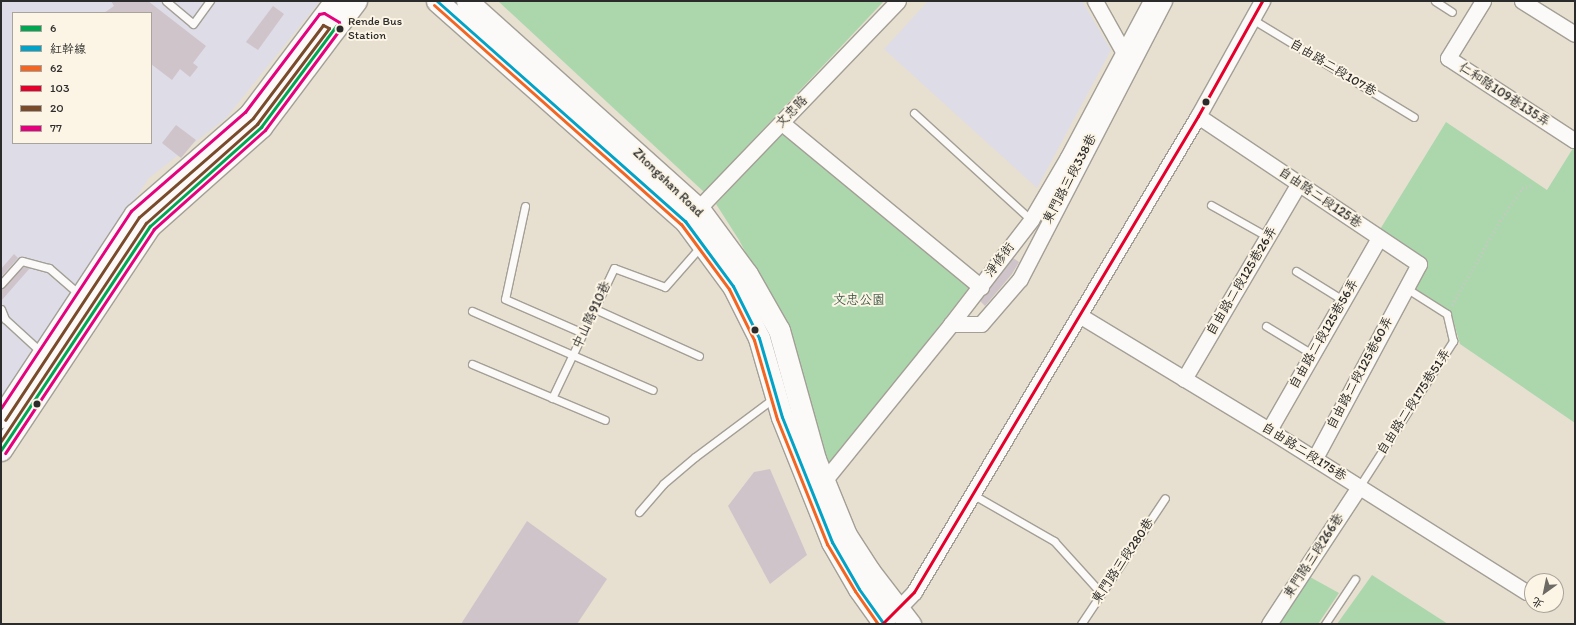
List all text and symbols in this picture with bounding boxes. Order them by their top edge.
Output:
legend [12,12,152,144]
place label: Rende Bus Station [348,15,402,43]
text: 6 [50,21,56,35]
marker: Rende Bus Station [335,24,345,34]
street label: 自由路二段107巷 [1287,36,1379,100]
text: 紅幹線 [50,42,86,56]
street label: 仁和路109巷135弄 [1455,60,1553,130]
text: 62 [50,61,63,75]
text: 103 [50,81,70,95]
street label: 文忠路 [773,93,811,131]
unlabelled marker [1201,97,1211,107]
text: 20 [50,101,64,115]
text: 77 [50,121,62,135]
street label: 東門路三段338巷 [1040,132,1100,226]
street label: Zhongshan Road [630,146,706,220]
street label: 自由路二段125巷 [1275,164,1365,232]
street label: 自由路二段125巷26弄 [1203,224,1281,338]
street label: 淨修街 [982,240,1018,280]
street label: 自由路二段125巷56弄 [1286,276,1362,392]
street label: 中山路910巷 [570,279,614,351]
park label: 文忠公園 [833,292,885,308]
street label: 自由路二段125巷60弄 [1324,314,1396,432]
unlabelled marker [750,325,760,335]
street label: 自由路二段175巷51弄 [1374,346,1454,458]
unlabelled marker [32,399,42,409]
street label: 自由路二段175巷 [1259,420,1349,484]
street label: 東門路三段266巷 [1281,510,1347,602]
street label: 東門路三段280巷 [1089,515,1157,607]
north arrow [1524,573,1564,613]
text: 北 [1530,594,1546,611]

